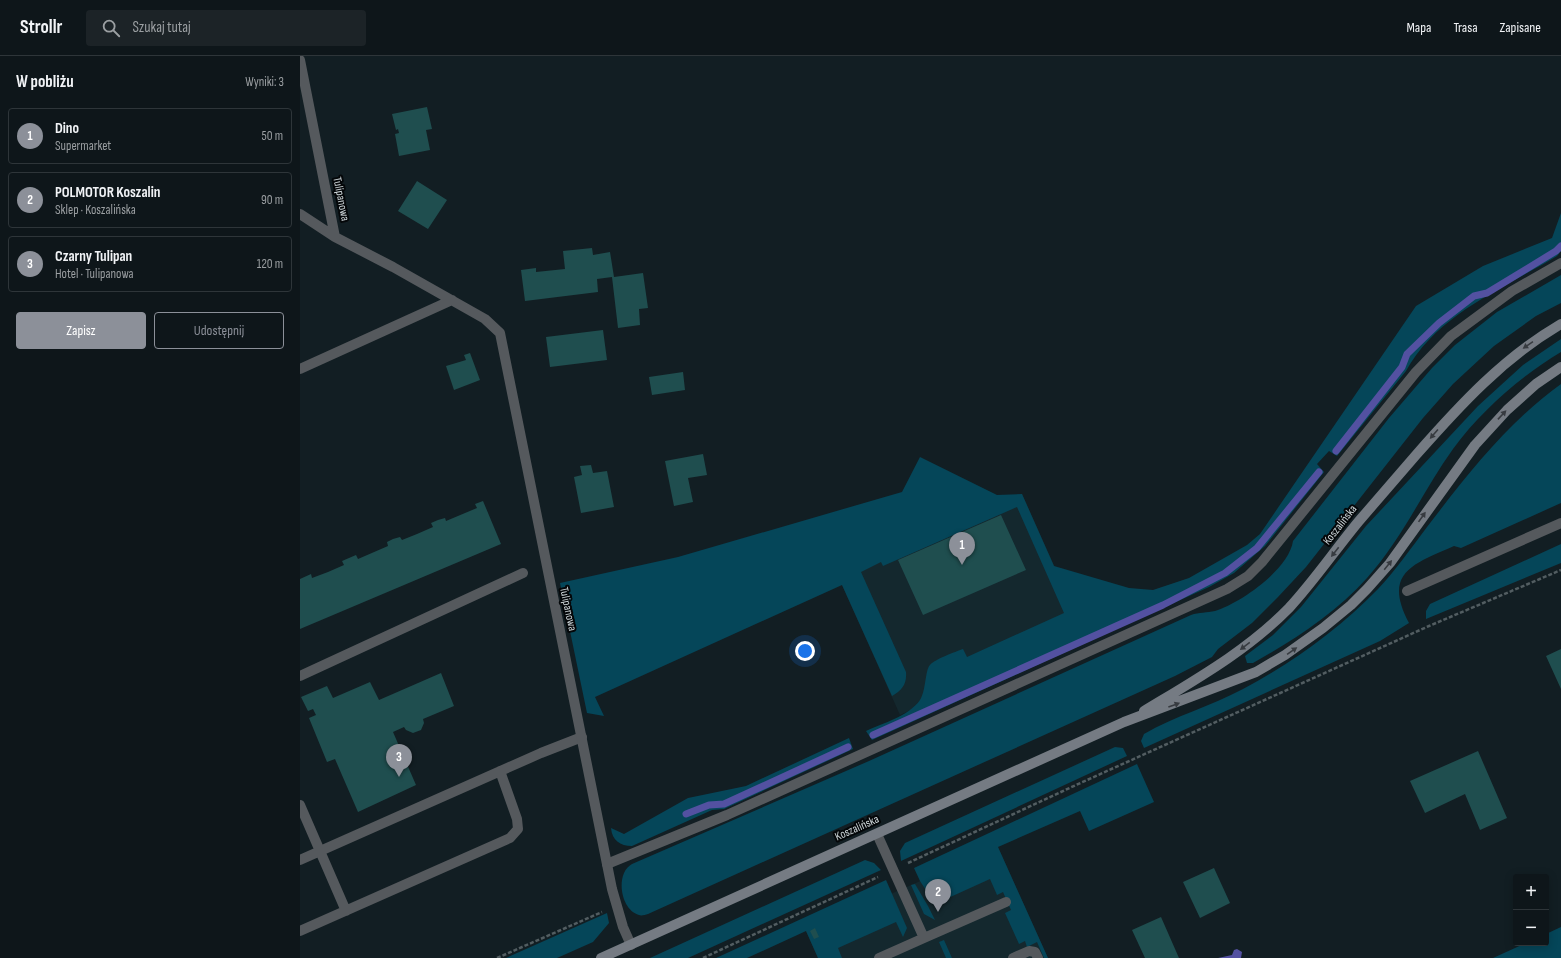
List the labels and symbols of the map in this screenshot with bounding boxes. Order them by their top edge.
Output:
street label: Tulipanowa [329,176,353,223]
one-way arrow [1523,341,1533,349]
one-way arrow [1497,410,1507,420]
one-way arrow [1430,429,1439,440]
street label: Koszalińska [1320,502,1360,548]
one-way arrow [1418,512,1426,523]
pin: 1 [949,532,975,565]
one-way arrow [1331,547,1339,558]
one-way arrow [1384,559,1393,570]
street label: Tulipanowa [556,586,580,633]
your location [795,641,815,661]
one-way arrow [1240,641,1251,650]
one-way arrow [1286,647,1297,655]
one-way arrow [1168,701,1180,707]
pin: 3 [386,744,412,777]
street label: Koszalińska [833,812,882,844]
pin: 2 [925,879,951,912]

